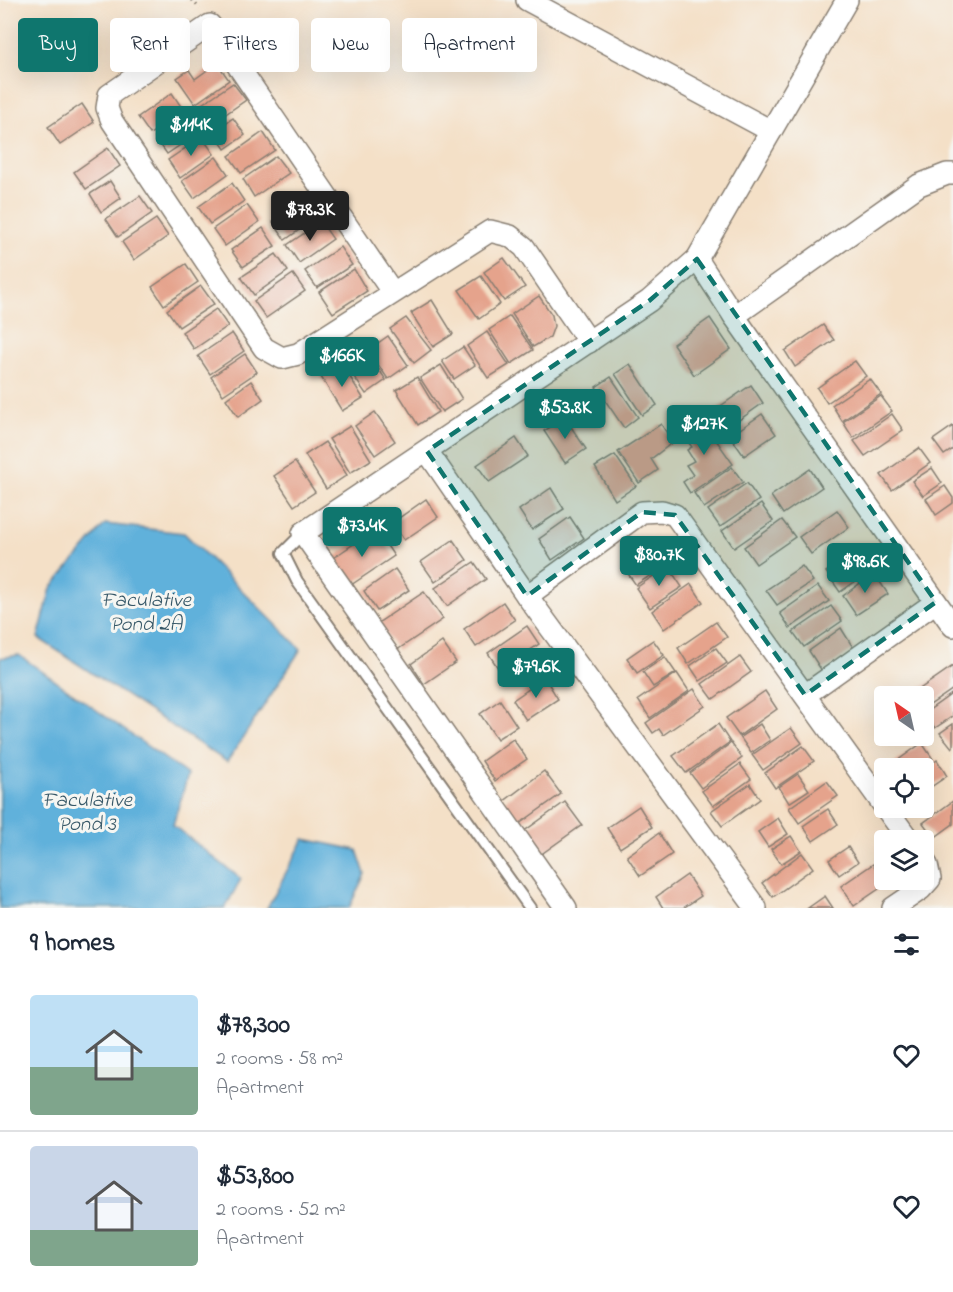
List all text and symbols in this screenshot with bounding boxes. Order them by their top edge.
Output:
chip: Buy [18,18,98,72]
chip: Rent [110,18,190,72]
chip: Filters [202,18,299,72]
chip: New [311,18,390,72]
chip: Apartment [402,18,537,72]
pin: $114K [149,106,233,157]
text: $114K [170,111,212,140]
pin: $78.3K [261,191,359,242]
text: $78.3K [285,196,335,225]
pin: $166K [300,337,384,388]
text: $166K [319,342,365,371]
pin: $53.8K [516,389,614,440]
text: $53.8K [538,394,592,423]
pin: $127K [662,405,746,456]
text: $127K [681,410,727,439]
pin: $73.4K [313,507,411,558]
text: $73.4K [337,512,387,541]
pin: $80.7K [610,536,708,587]
text: $80.7K [634,541,684,570]
pin: $98.6K [816,543,914,594]
text: $98.6K [841,548,889,577]
water label: Faculative Pond 2A [101,586,193,640]
pin: $79.6K [487,648,585,699]
text: $79.6K [512,653,560,682]
north arrow [874,686,934,746]
map controls [874,686,934,890]
button: locate [874,758,934,818]
water label: Faculative Pond 3 [42,786,134,840]
button: layers [874,830,934,890]
text: 9 homes [30,925,115,963]
icon: filters [890,928,923,961]
text: $78,300 [216,1007,290,1045]
icon: home [78,1019,150,1091]
icon: heart [890,1039,923,1072]
text: 2 rooms · 58 m² [216,1045,343,1074]
text: Apartment [216,1074,304,1103]
text: $53,800 [216,1158,294,1196]
icon: home [78,1170,150,1242]
icon: heart [890,1190,923,1223]
text: 2 rooms · 52 m² [216,1196,346,1225]
text: Apartment [216,1225,304,1254]

